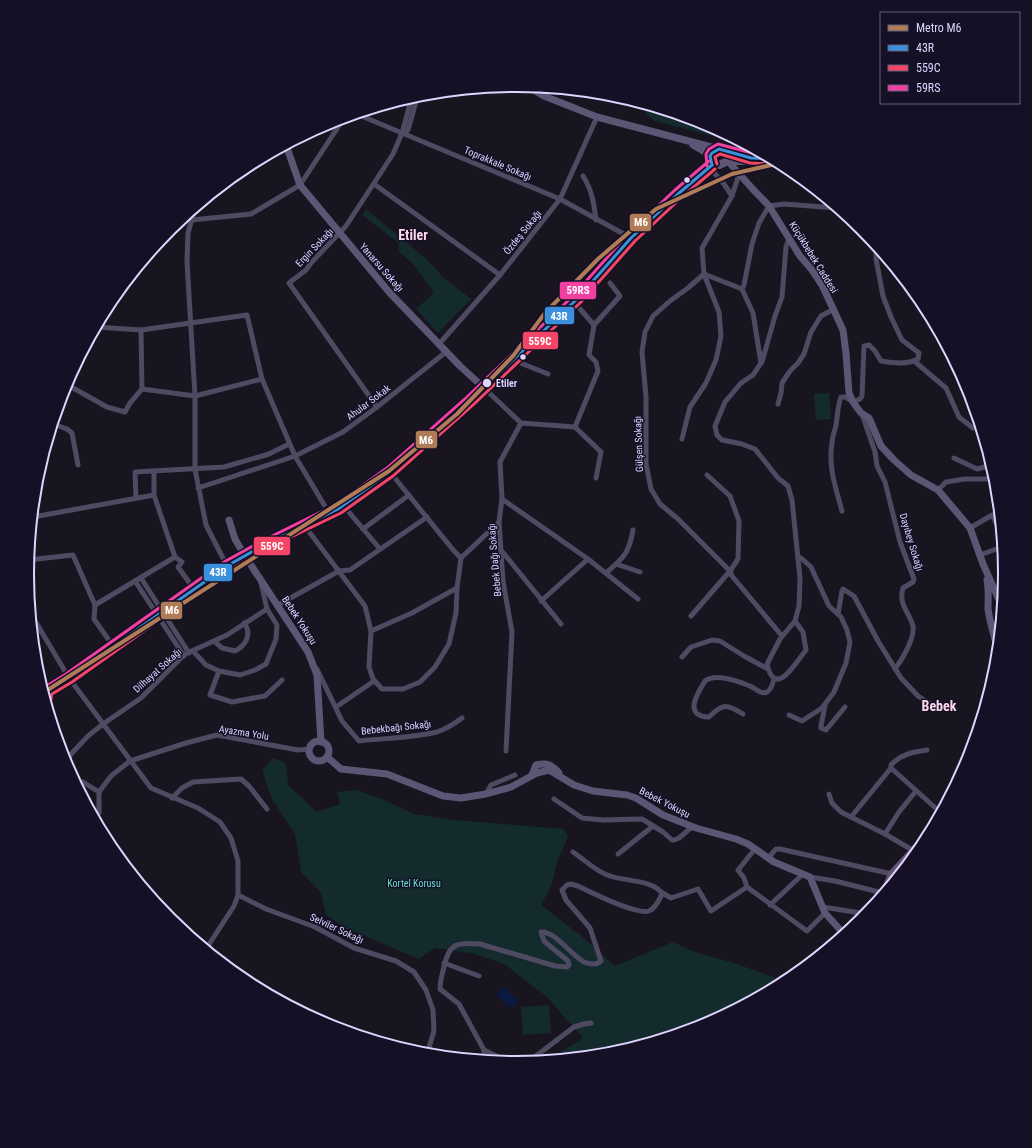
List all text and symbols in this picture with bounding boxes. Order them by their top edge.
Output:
legend [880,12,1020,104]
text: Metro M6 [916,21,962,35]
text: 43R [916,41,935,55]
text: 559C [916,61,941,75]
text: 59RS [916,81,940,95]
street label: Toprakkale Sokağı [462,144,533,183]
unlabelled marker [682,175,692,185]
street label: Özdeş Sokağı [500,207,544,257]
line badge: M6 [629,213,652,232]
text: M6 [634,216,648,229]
street label: Küçükbebek Caddesi [787,220,840,295]
street label: Ergin Sokağı [293,226,335,269]
district label: Etiler [398,227,428,243]
street label: Yanarsu Sokağı [358,241,406,294]
line badge: 59RS [559,281,597,300]
text: 59RS [566,284,590,297]
line badge: 43R [544,306,575,325]
text: 43R [550,310,568,323]
line badge: 559C [522,331,559,350]
text: 559C [529,335,551,348]
unlabelled marker [518,352,528,362]
marker: Etiler [481,377,493,389]
place label: Etiler [496,378,518,389]
street label: Ahular Sokak [344,382,393,422]
street label: Gülşen Sokağı [632,416,645,472]
line badge: M6 [415,430,438,449]
text: M6 [419,434,433,447]
street label: Dayıbey Sokağı [898,512,926,572]
street label: Bebek Dağı Sokağı [486,523,503,597]
line badge: 559C [253,536,291,556]
text: 559C [261,540,283,553]
line badge: 43R [203,563,233,582]
text: 43R [209,566,227,579]
street label: Bebek Yokuşu [280,594,319,647]
line badge: M6 [160,601,183,620]
text: M6 [165,604,179,617]
street label: Dilhayat Sokağı [131,646,184,695]
district label: Bebek [922,698,957,714]
street label: Bebekbağı Sokağı [360,718,432,737]
street label: Ayazma Yolu [218,723,270,742]
street label: Bebek Yokuşu [638,785,692,820]
park label: Kortel Korusu [387,878,441,889]
street label: Selviler Sokağı [308,911,365,946]

